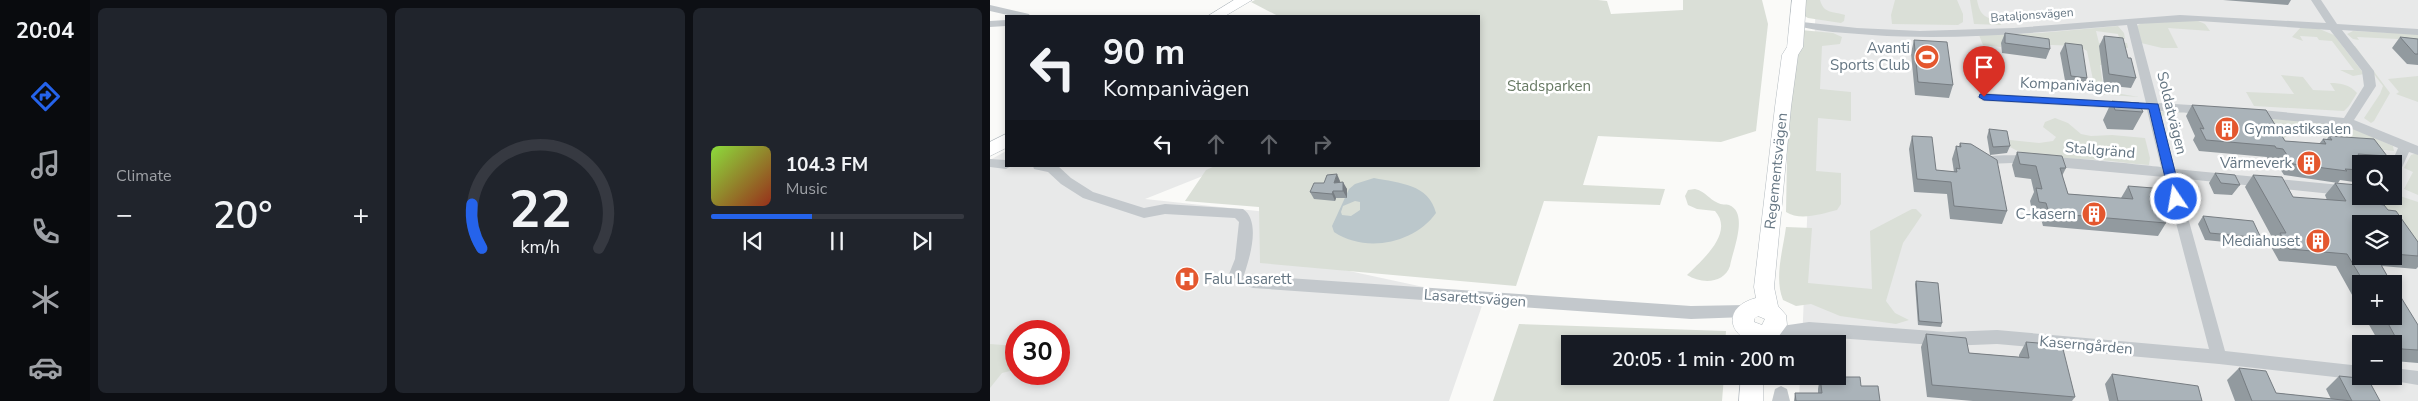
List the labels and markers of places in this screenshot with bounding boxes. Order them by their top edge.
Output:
place label: Avanti Sports Club [1830,38,1910,75]
sports icon: Avanti Sports Club [1914,44,1940,70]
pin [1963,46,2005,97]
building icon: Gymnastiksalen [2214,116,2240,142]
place label: Gymnastiksalen [2244,119,2351,139]
building icon: Värmeverk [2296,150,2322,176]
place label: Värmeverk [2219,153,2292,173]
building icon: C-kasern [2081,201,2107,227]
place label: C-kasern [2016,204,2076,224]
building icon: Mediahuset [2305,228,2331,254]
place label: Mediahuset [2222,231,2301,251]
hospital icon: Falu Lasarett [1174,266,1200,292]
place label: Falu Lasarett [1204,269,1292,289]

